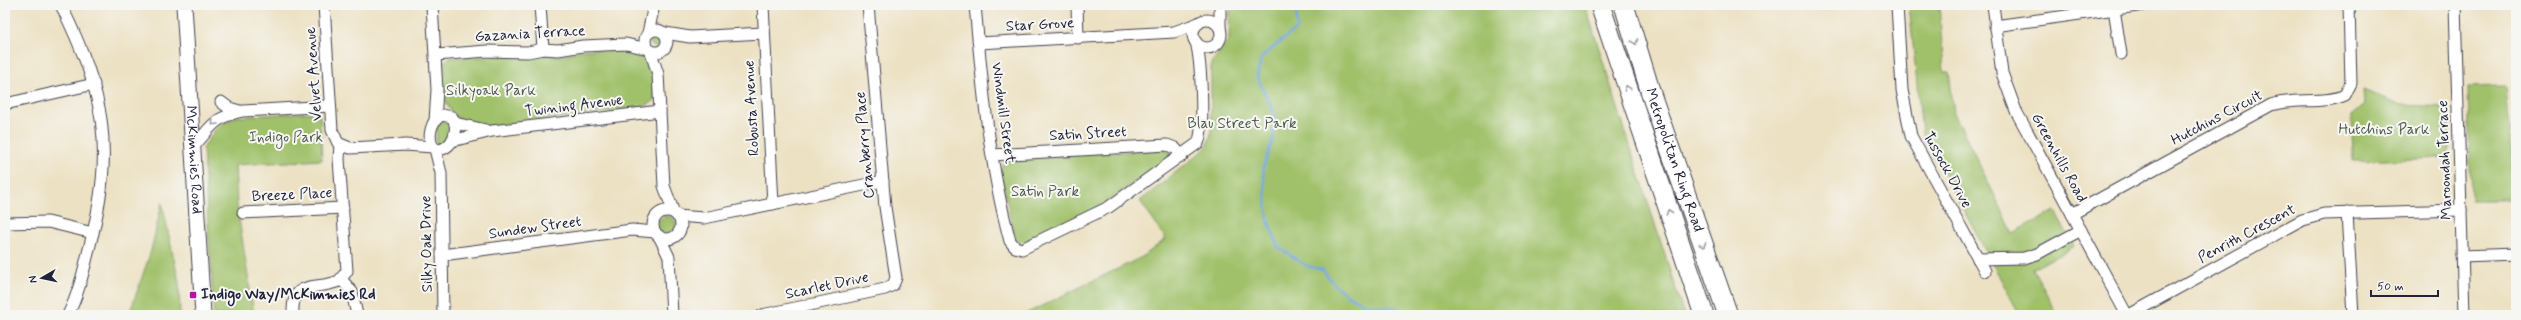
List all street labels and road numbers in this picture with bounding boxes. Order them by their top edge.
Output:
street label: Star Grove [1005,13,1075,37]
street label: Gazania Terrace [474,21,586,47]
street label: Velvet Avenue [301,26,327,122]
street label: Robusta Avenue [739,59,764,156]
street label: Windmill Street [986,61,1020,165]
street label: Hutchins Circuit [2168,85,2266,151]
street label: Metropolitan Ring Road [1640,86,1708,235]
street label: Twining Avenue [524,90,624,123]
street label: Cranberry Place [850,90,880,199]
street label: Maroondah Terrace [2433,100,2457,220]
street label: McKimmies Road [180,105,207,215]
street label: Greenhills Road [2026,110,2092,206]
street label: Satin Street [1049,122,1128,146]
street label: Tussock Drive [1918,128,1976,212]
street label: Breeze Place [251,183,333,207]
street label: Silky Oak Drive [416,195,438,293]
street label: Penrith Crescent [2195,200,2299,268]
street label: Sundew Street [487,212,583,244]
street label: Scarlet Drive [783,267,871,305]

